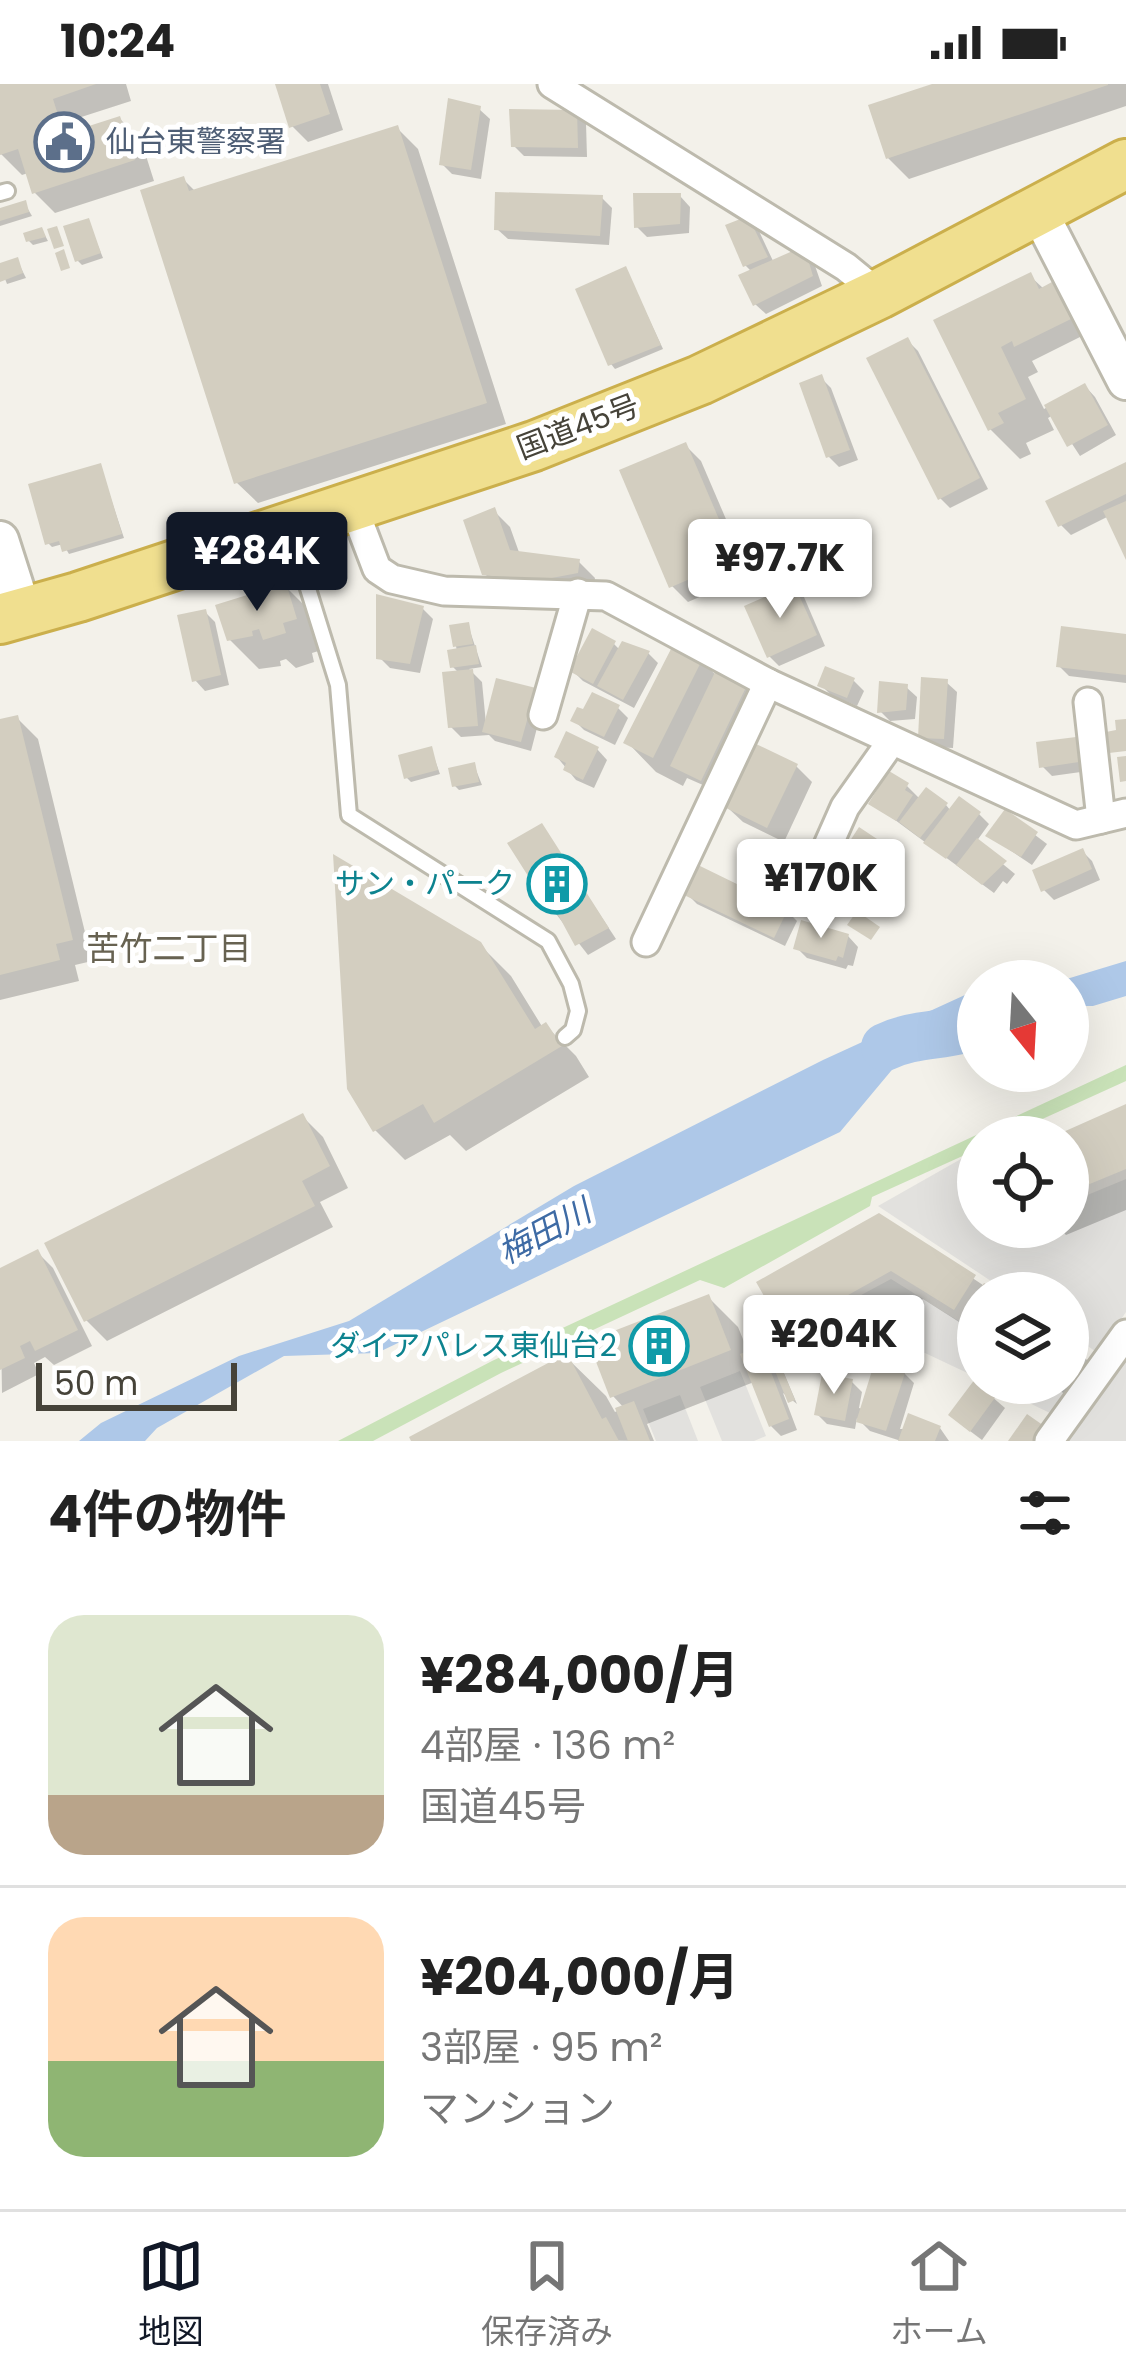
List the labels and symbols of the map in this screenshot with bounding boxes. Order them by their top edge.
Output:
public building icon: 仙台東警察署 [33,111,95,173]
place label: 仙台東警察署 [106,120,286,163]
street label: 国道45号 [510,384,645,469]
pin: ¥284K [173,512,341,614]
pin: ¥97.7K [682,519,878,621]
pin: ¥170K [737,839,905,941]
building icon: サン・パーク [526,853,588,915]
place label: サン・パーク [335,862,515,905]
district label: 苦竹二丁目 [87,925,252,972]
north arrow [957,960,1089,1092]
water label: 梅田川 [489,1186,602,1275]
pin: ¥204K [750,1295,918,1397]
building icon: ダイアパレス東仙台2 [628,1315,690,1377]
place label: ダイアパレス東仙台2 [330,1324,617,1367]
scale bar [36,1357,237,1410]

